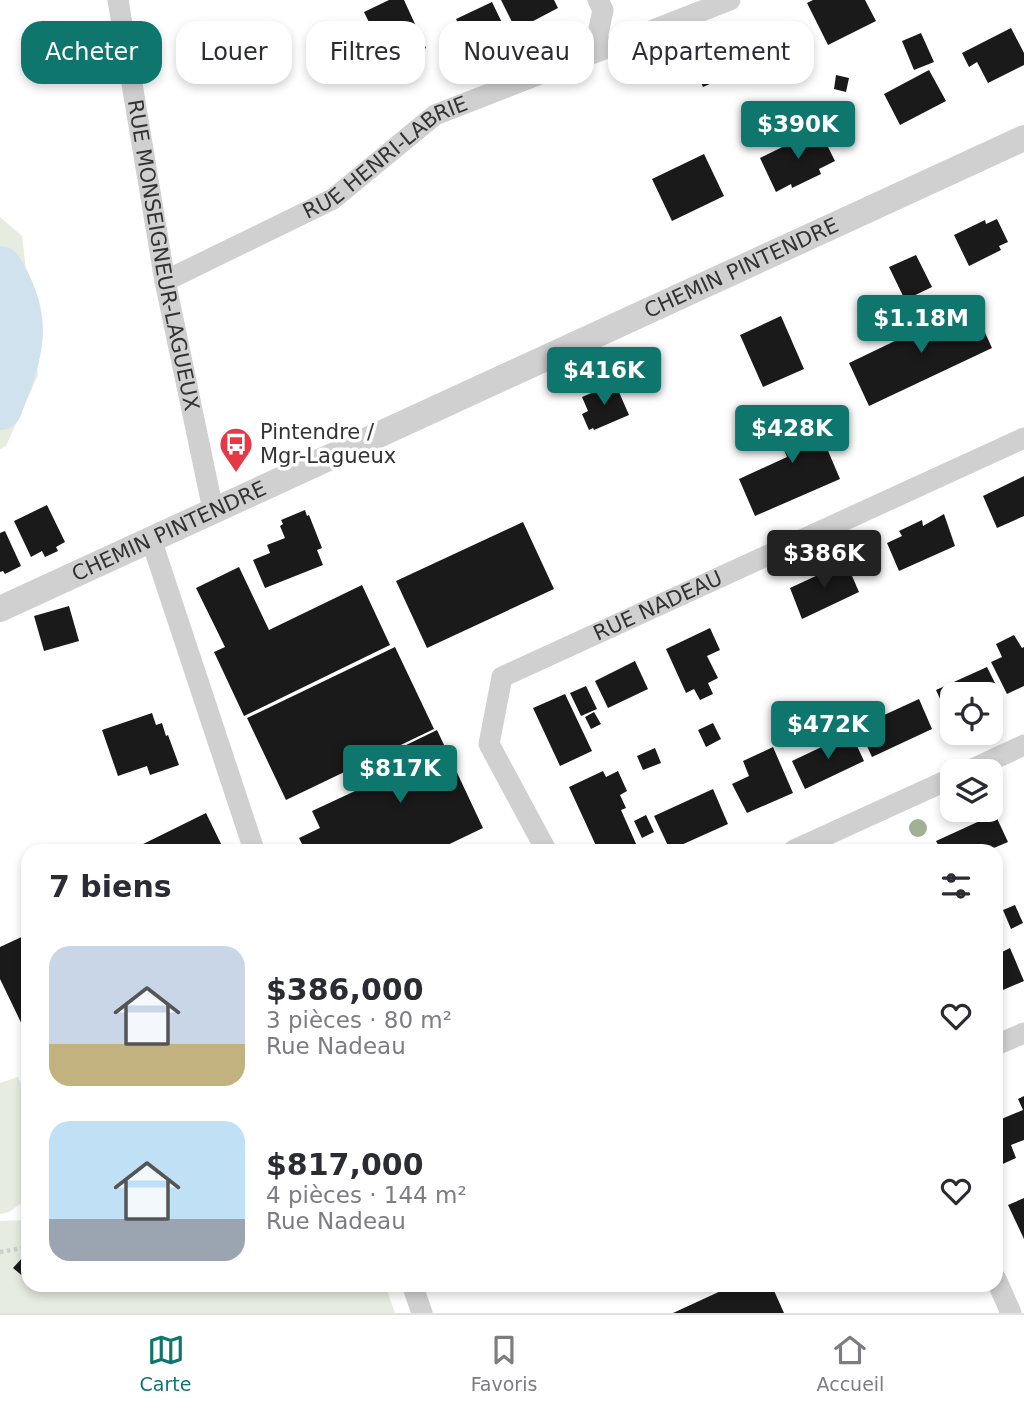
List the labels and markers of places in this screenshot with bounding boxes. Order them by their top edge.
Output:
pin: $390K [749,102,847,161]
pin: $1.18M [864,296,978,355]
pin: $416K [555,348,653,407]
pin: $428K [743,406,841,465]
place label: Pintendre / Mgr-Lagueux [260,420,396,468]
bus stop icon: Pintendre / Mgr-Lagueux [217,425,255,474]
pin: $386K [775,530,873,590]
pin: $472K [779,702,877,761]
pin: $817K [351,746,449,805]

